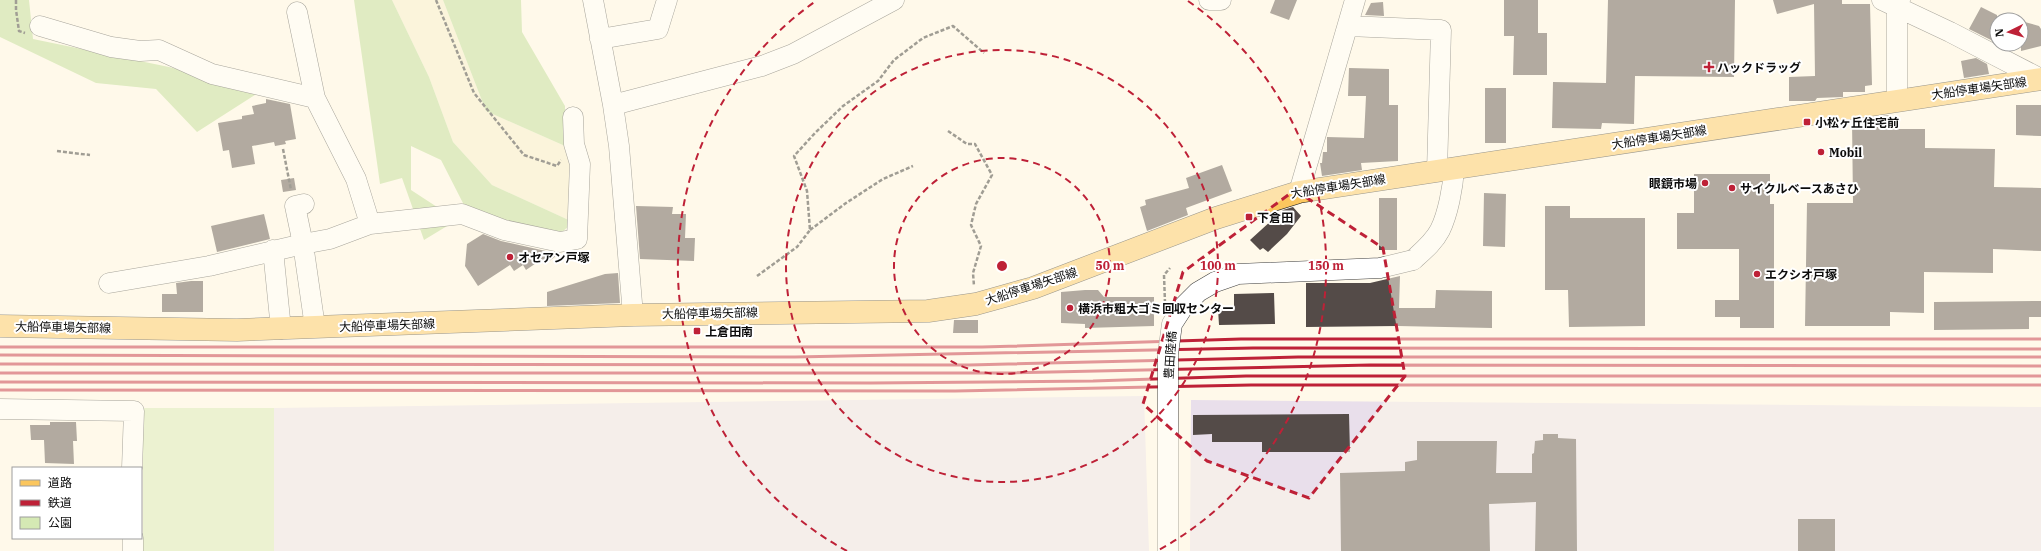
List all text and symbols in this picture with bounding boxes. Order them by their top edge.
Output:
north arrow [1989,12,2029,52]
text: N [1992,28,2006,38]
place label: ハックドラッグ [1717,60,1801,75]
marker: ハックドラッグ [1704,62,1714,72]
street label: 大船停車場矢部線 [1930,74,2028,102]
place label: 小松ヶ丘住宅前 [1815,115,1899,130]
marker: 小松ヶ丘住宅前 [1802,117,1812,127]
street label: 大船停車場矢部線 [1610,122,1708,152]
place label: Mobil [1829,145,1862,160]
marker: Mobil [1816,147,1826,157]
street label: 大船停車場矢部線 [1289,171,1387,201]
place label: 眼鏡市場 [1649,176,1697,191]
marker: 眼鏡市場 [1700,178,1710,188]
place label: サイクルベースあさひ [1740,181,1859,196]
marker: サイクルベースあさひ [1727,183,1737,193]
place label: 下倉田 [1257,210,1293,225]
marker: 下倉田 [1244,212,1254,222]
place label: オセアン戸塚 [518,250,590,265]
marker: オセアン戸塚 [505,252,515,262]
text: 50 m [1096,258,1125,273]
text: 100 m [1200,258,1236,273]
text: 150 m [1308,258,1344,273]
centre of rings [995,259,1009,273]
street label: 大船停車場矢部線 [983,264,1079,308]
place label: エクシオ戸塚 [1765,267,1837,282]
marker: エクシオ戸塚 [1752,269,1762,279]
place label: 横浜市粗大ゴミ回収センター [1078,301,1234,316]
marker: 横浜市粗大ゴミ回収センター [1065,303,1075,313]
street label: 大船停車場矢部線 [662,305,758,321]
street label: 大船停車場矢部線 [339,316,435,334]
street label: 大船停車場矢部線 [15,319,111,335]
place label: 上倉田南 [705,324,753,339]
marker: 上倉田南 [692,326,702,336]
street label: 豊田陸橋 [1161,331,1179,379]
legend [12,467,142,539]
text: 道路 [48,475,72,490]
text: 鉄道 [48,495,72,510]
text: 公園 [48,515,72,530]

